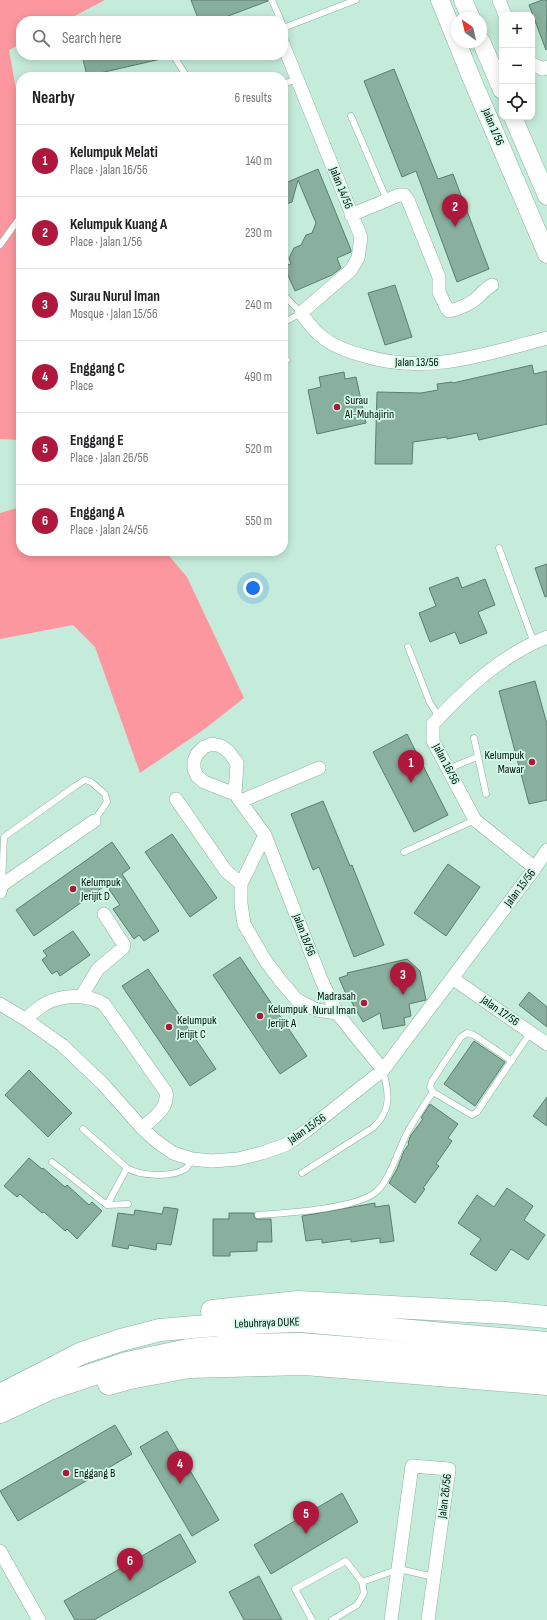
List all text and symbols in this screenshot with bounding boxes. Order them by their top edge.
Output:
north arrow [451,12,487,48]
map controls [499,12,535,120]
button: + [499,12,535,48]
search box [16,16,288,60]
icon: search [30,27,52,49]
text: Search here [62,29,122,48]
button: − [499,48,535,84]
button: locate [499,84,535,120]
text: Nearby [32,88,75,108]
text: 6 results [234,90,272,106]
street label: Jalan 1/56 [478,105,508,148]
text: Kelumpuk Melati [70,143,158,162]
text: 1 [42,153,48,169]
text: 140 m [246,153,272,169]
text: Place · Jalan 16/56 [70,162,148,178]
street label: Jalan 14/56 [325,164,356,211]
pin: 2 [442,194,468,227]
text: Kelumpuk Kuang A [70,215,167,234]
text: 2 [42,225,48,241]
text: 230 m [245,225,272,241]
text: Place · Jalan 1/56 [70,234,142,250]
text: Surau Nurul Iman [70,287,160,306]
text: 3 [42,297,48,313]
text: 240 m [245,297,272,313]
text: Mosque · Jalan 15/56 [70,306,158,322]
street label: Jalan 13/56 [394,355,439,370]
text: Enggang C [70,359,125,378]
text: 4 [42,369,48,385]
text: 490 m [245,369,272,385]
text: Place [70,378,93,394]
place label: Surau Al-Muhajirin [344,393,394,422]
marker: Surau Al-Muhajirin [332,402,342,412]
text: Enggang E [70,431,124,450]
text: 5 [42,441,48,457]
text: 520 m [245,441,272,457]
text: Place · Jalan 26/56 [70,450,148,466]
text: Enggang A [70,503,124,522]
text: 6 [42,513,48,529]
text: 550 m [245,513,272,529]
text: Place · Jalan 24/56 [70,522,148,538]
your location [243,578,263,598]
street label: Jalan 16/56 [429,740,463,787]
place label: Kelumpuk Mawar [484,748,525,777]
pin: 1 [398,750,424,783]
marker: Kelumpuk Mawar [527,757,537,767]
street label: Jalan 15/56 [500,866,539,911]
place label: Kelumpuk Jerijit D [80,875,121,904]
marker: Kelumpuk Jerijit D [68,884,78,894]
street label: Jalan 18/56 [289,911,319,958]
pin: 3 [390,962,416,995]
place label: Madrasah Nurul Iman [312,989,356,1018]
street label: Jalan 17/56 [477,992,522,1030]
marker: Madrasah Nurul Iman [359,998,369,1008]
place label: Kelumpuk Jerijit A [267,1002,308,1031]
marker: Kelumpuk Jerijit A [255,1011,265,1021]
place label: Kelumpuk Jerijit C [176,1013,217,1042]
marker: Kelumpuk Jerijit C [164,1022,174,1032]
street label: Jalan 15/56 [284,1110,329,1148]
street label: Lebuhraya DUKE [234,1314,300,1332]
pin: 4 [167,1451,193,1484]
place label: Enggang B [74,1466,115,1481]
marker: Enggang B [61,1468,71,1478]
street label: Jalan 26/56 [435,1473,455,1520]
pin: 5 [293,1501,319,1534]
pin: 6 [117,1548,143,1581]

